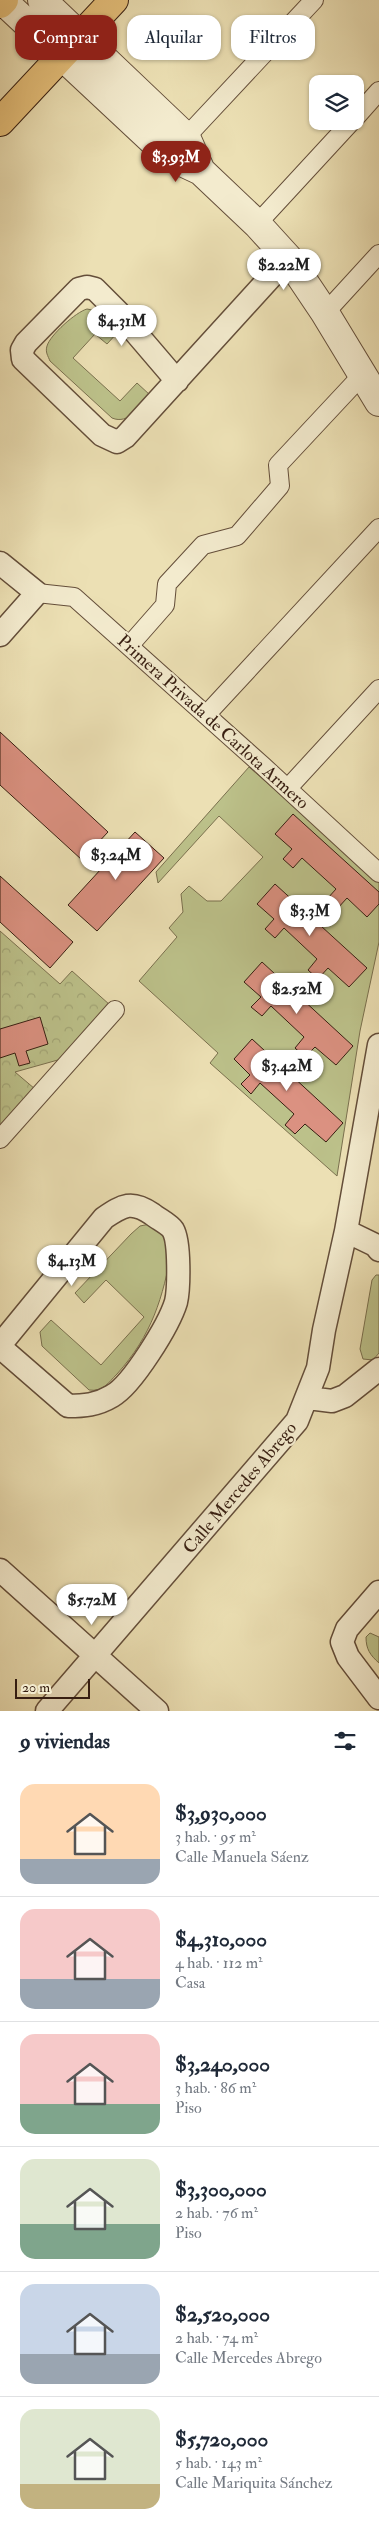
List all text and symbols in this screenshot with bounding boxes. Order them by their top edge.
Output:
chip: Comprar [15,15,117,60]
chip: Alquilar [127,15,221,60]
chip: Filtros [231,15,315,60]
map controls [309,75,364,130]
button: layers [309,75,364,130]
pin: $3.93M [135,140,217,183]
text: $3.93M [152,147,200,167]
pin: $2.22M [243,248,325,291]
text: $2.22M [258,255,310,275]
pin: $4.31M [81,304,163,347]
text: $4.31M [98,311,146,331]
street label: Primera Privada de Carlota Armero [112,630,314,815]
pin: $3.24M [75,838,157,881]
text: $3.24M [91,845,141,865]
pin: $3.3M [275,894,345,937]
text: $3.3M [290,901,330,921]
pin: $2.52M [256,972,338,1015]
text: $2.52M [272,979,322,999]
pin: $3.42M [246,1050,328,1092]
text: $3.42M [262,1056,312,1076]
pin: $4.13M [31,1244,113,1287]
text: $4.13M [48,1251,96,1271]
street label: Calle Mercedes Abrego [178,1417,302,1559]
pin: $5.72M [51,1584,133,1626]
text: $5.72M [67,1590,117,1610]
scale bar [15,1676,90,1699]
text: 20 m [22,1679,50,1696]
icon: filters [331,1727,359,1755]
text: 9 viviendas [20,1728,110,1755]
text: $3,930,000 [175,1800,267,1827]
icon: home [60,1804,120,1864]
text: 3 hab. · 95 m² [175,1827,256,1847]
text: Calle Manuela Sáenz [175,1847,309,1867]
text: $4,310,000 [175,1926,267,1953]
icon: home [60,1929,120,1989]
text: 4 hab. · 112 m² [175,1953,263,1973]
text: Casa [175,1973,205,1993]
text: $3,240,000 [175,2051,270,2078]
icon: home [60,2054,120,2114]
text: 3 hab. · 86 m² [175,2078,256,2098]
text: Piso [175,2098,202,2118]
text: $3,300,000 [175,2176,267,2203]
icon: home [60,2179,120,2239]
text: 2 hab. · 76 m² [175,2203,258,2223]
text: Piso [175,2223,202,2243]
text: $2,520,000 [175,2301,270,2328]
icon: home [60,2304,120,2364]
text: 2 hab. · 74 m² [175,2328,258,2348]
text: Calle Mercedes Abrego [175,2348,322,2368]
text: $5,720,000 [175,2426,268,2453]
icon: home [60,2429,120,2489]
text: 5 hab. · 143 m² [175,2453,262,2473]
text: Calle Mariquita Sánchez [175,2473,332,2493]

